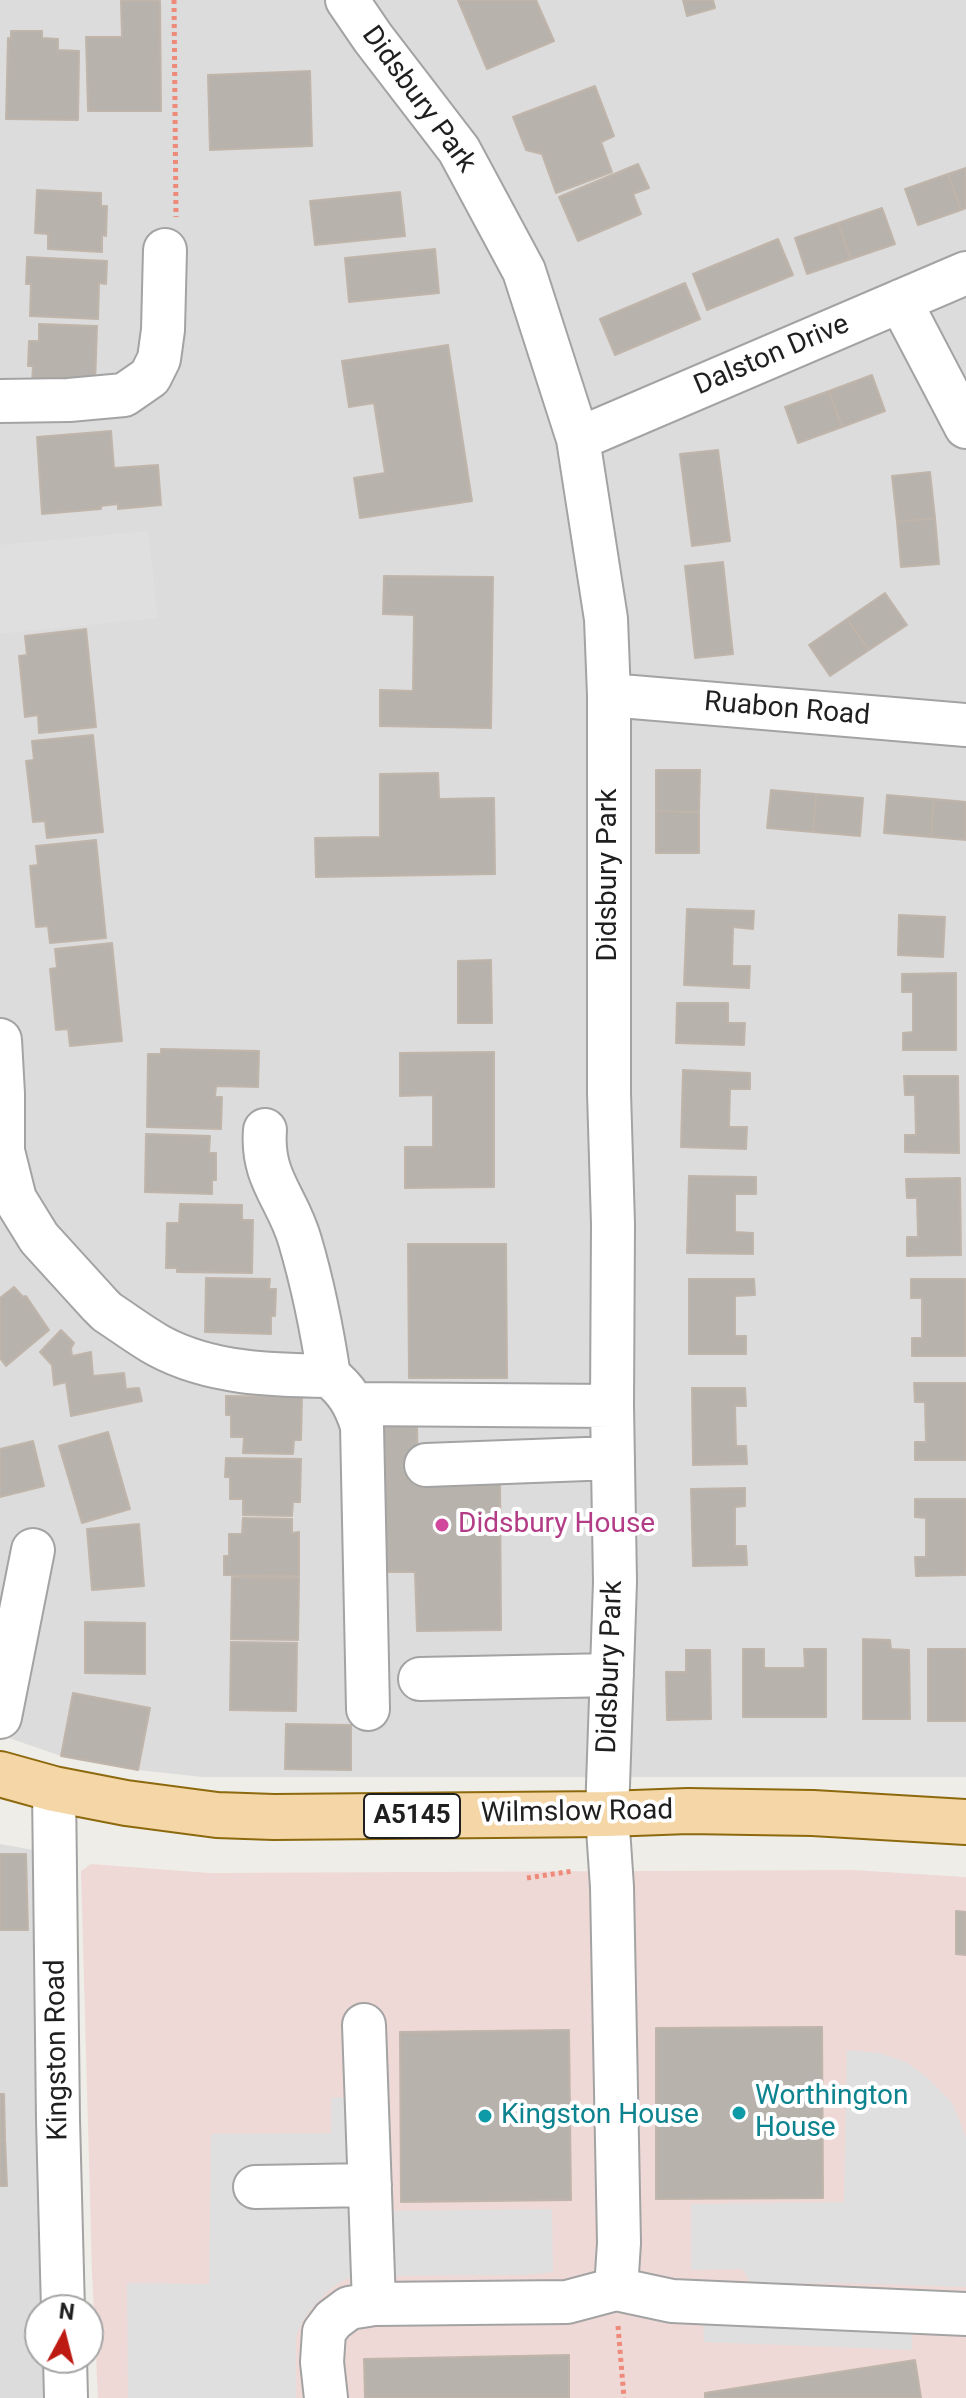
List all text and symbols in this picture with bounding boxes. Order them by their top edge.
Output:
street label: Didsbury Park [354,20,482,180]
street label: Dalston Drive [689,308,855,404]
street label: Ruabon Road [703,686,871,734]
street label: Didsbury Park [592,789,626,961]
place label: Didsbury House [458,1508,655,1542]
marker: Didsbury House [433,1516,451,1534]
street label: Didsbury Park [591,1580,631,1754]
road number: A5145 [364,1794,460,1838]
street label: Wilmslow Road [480,1795,674,1831]
street label: Kingston Road [40,1959,76,2141]
place label: Worthington House [755,2080,908,2146]
place label: Kingston House [501,2099,699,2133]
marker: Worthington House [730,2104,748,2122]
marker: Kingston House [476,2107,494,2125]
north arrow [24,2294,104,2374]
text: N [58,2298,76,2325]

